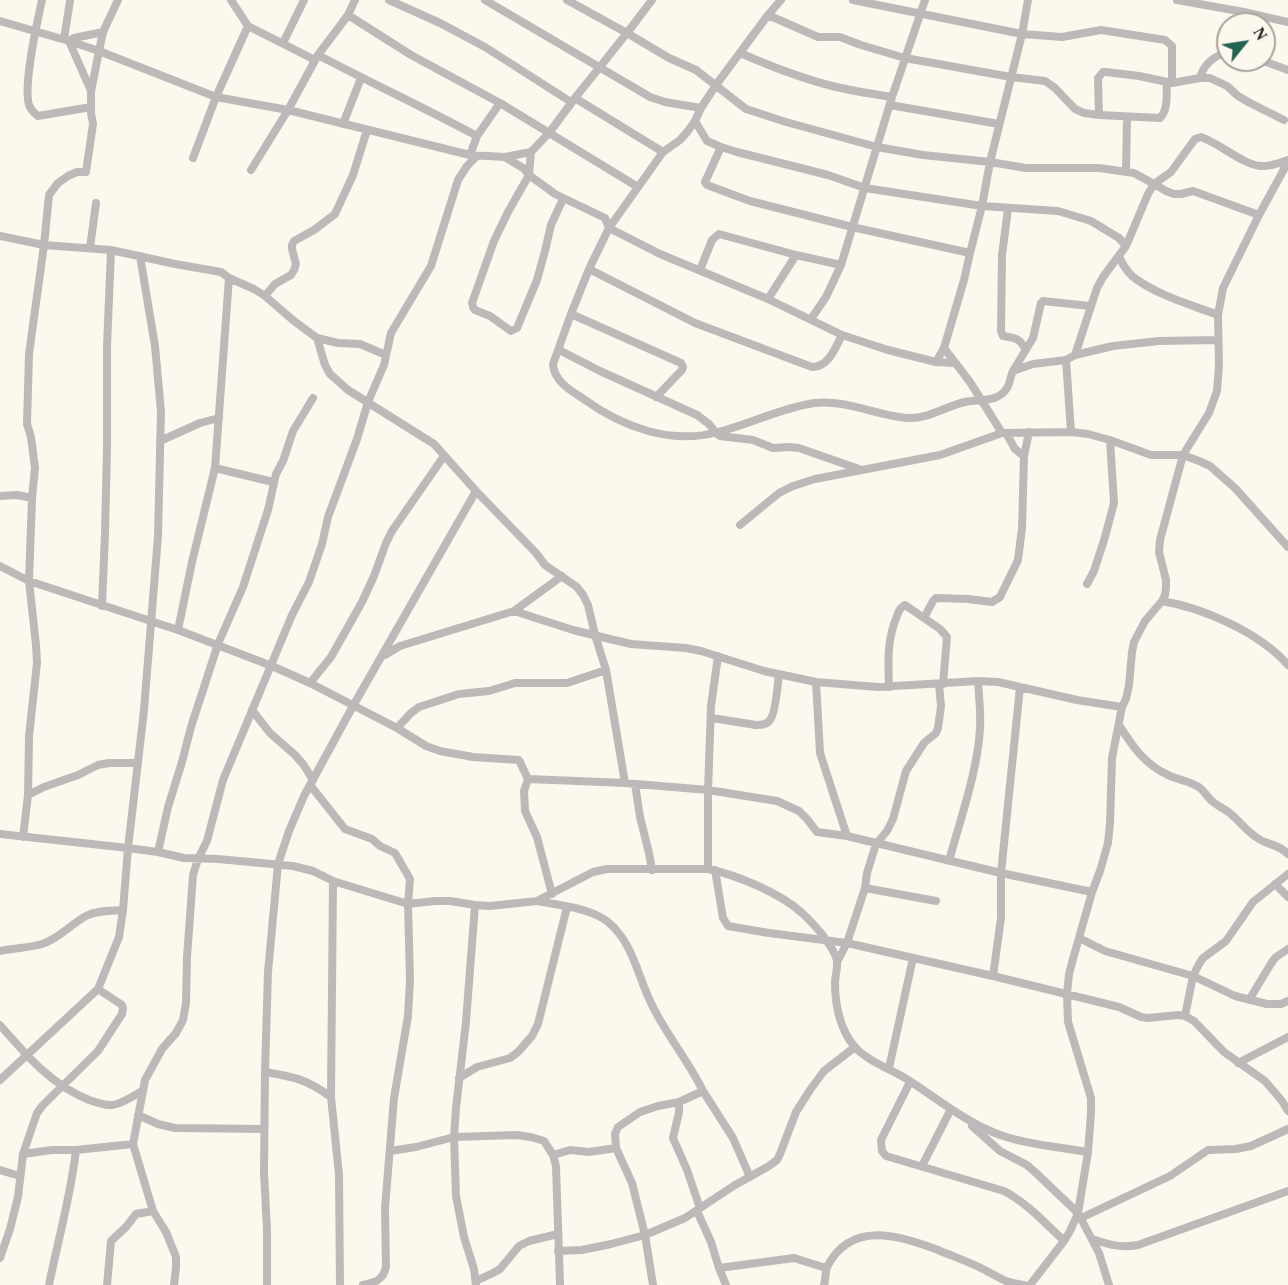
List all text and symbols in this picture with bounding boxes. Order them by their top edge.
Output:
north arrow [1216,12,1276,72]
text: N [1250,24,1271,43]

